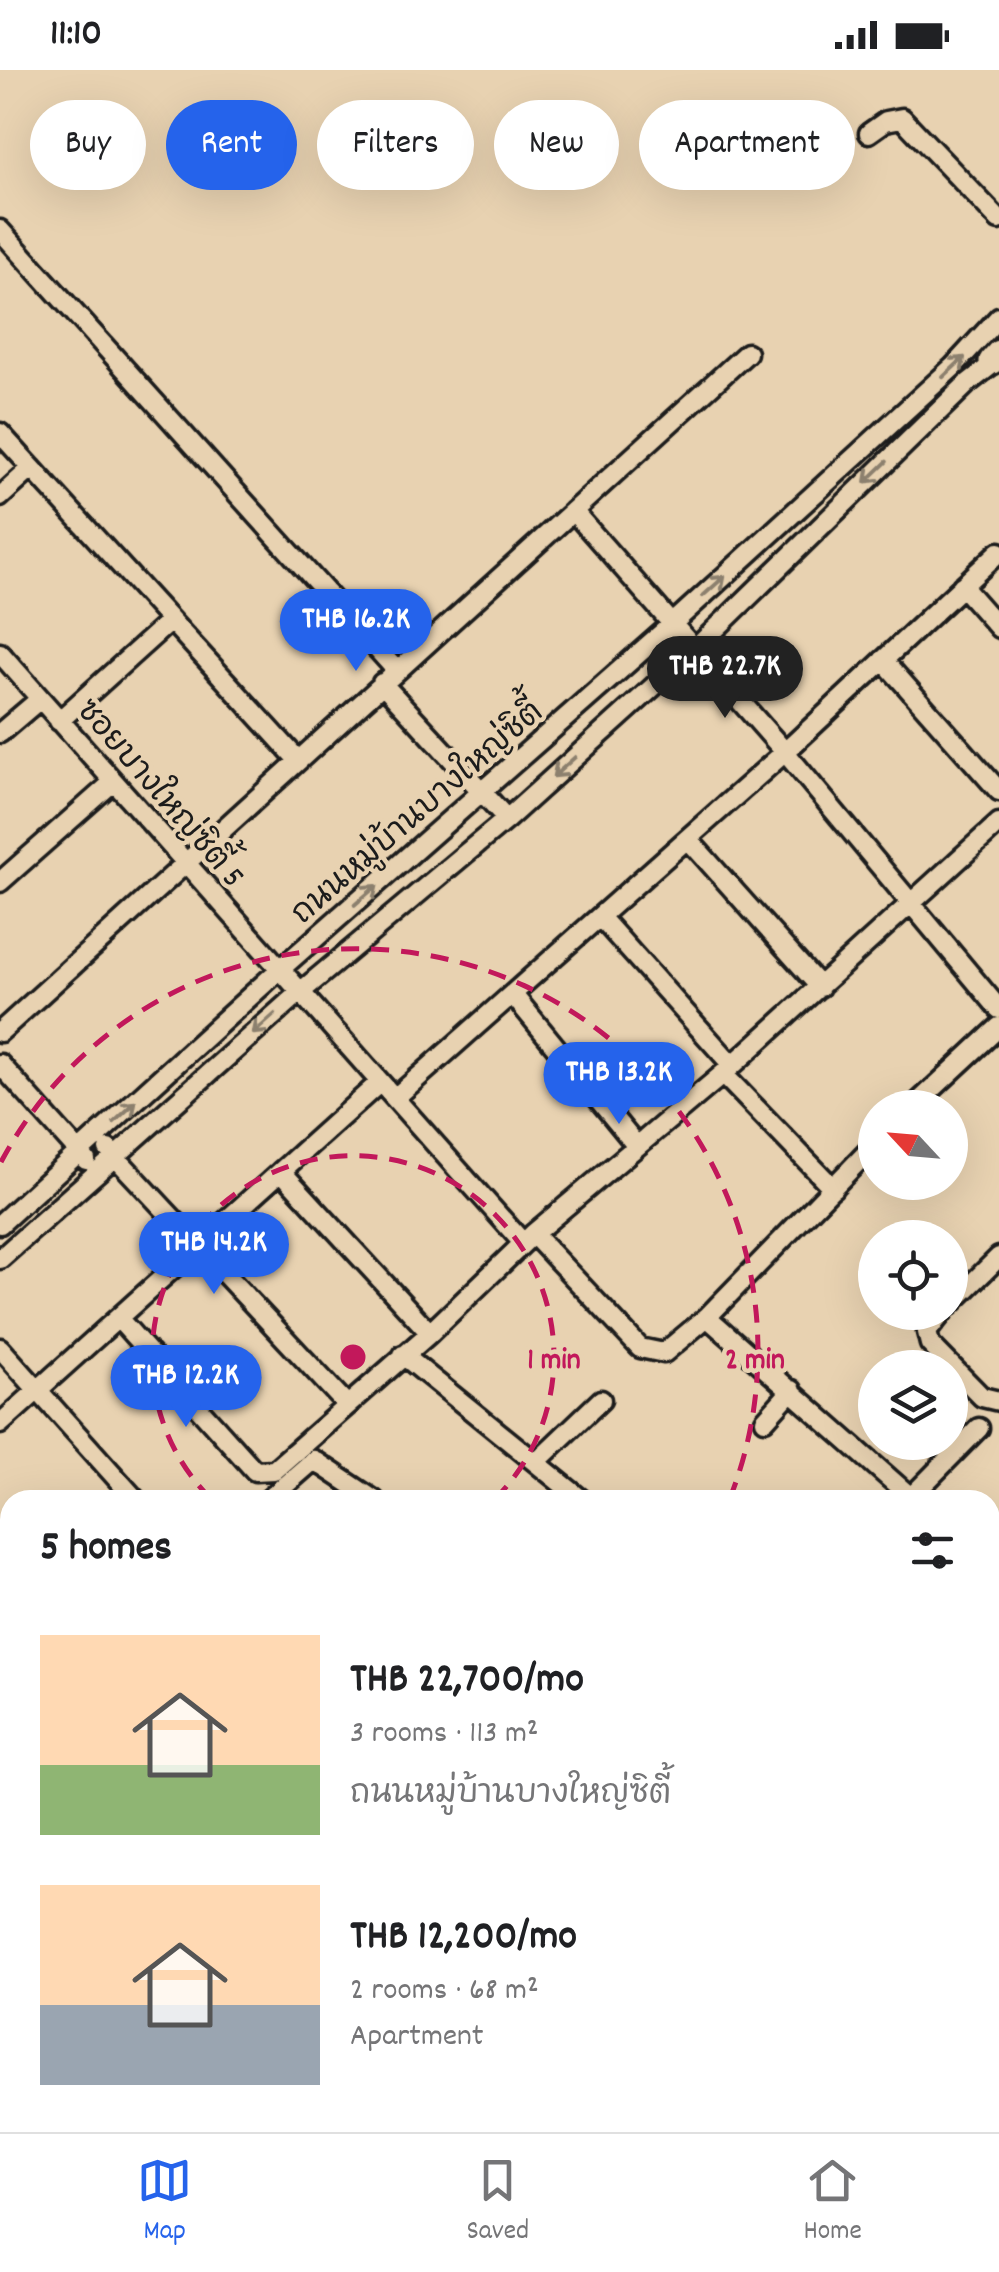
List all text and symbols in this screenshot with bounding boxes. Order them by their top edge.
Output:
text: 11:10 [50,8,102,63]
chip: Buy [30,100,146,190]
chip: Rent [166,100,297,190]
chip: Filters [317,100,474,190]
chip: New [494,100,619,190]
chip: Apartment [639,100,855,190]
one-way arrow [941,355,966,378]
one-way arrow [865,460,889,484]
one-way arrow [701,575,726,598]
pin: THB 16.2K [242,589,470,674]
text: THB 16.2K [302,598,410,644]
pin: THB 22.7K [611,636,839,721]
text: THB 22.7K [669,645,781,691]
street label: ถนนหมู่บ้านบางใหญ่ซิตี้ [275,680,559,938]
street label: ซอยบางใหญ่ซิตี้ 5 [63,683,262,900]
one-way arrow [552,755,577,778]
one-way arrow [353,883,378,906]
one-way arrow [252,1012,277,1035]
pin: THB 13.2K [505,1042,733,1127]
text: THB 13.2K [566,1051,672,1097]
north arrow [858,1090,968,1200]
map controls [858,1090,968,1460]
one-way arrow [112,1100,136,1124]
pin: THB 14.2K [100,1212,328,1297]
button: locate [858,1220,968,1330]
text: THB 14.2K [161,1221,267,1267]
centre of rings [335,1339,371,1375]
text: 1 min [527,1341,581,1384]
text: 2 min [725,1341,785,1384]
pin: THB 12.2K [72,1345,300,1430]
button: layers [858,1350,968,1460]
text: THB 12.2K [133,1354,239,1400]
text: 5 homes [40,1520,172,1580]
icon: filters [905,1523,960,1578]
text: THB 22,700/mo [350,1652,584,1712]
icon: home [120,1675,240,1795]
text: 3 rooms · 113 m² [350,1712,539,1758]
text: ถนนหมู่บ้านบางใหญ่ซิตี้ [350,1773,671,1819]
text: THB 12,200/mo [350,1909,577,1969]
icon: home [120,1925,240,2045]
text: 2 rooms · 68 m² [350,1969,539,2015]
text: Apartment [350,2015,484,2061]
tab: Map [137,2153,192,2253]
tab: Saved [467,2153,529,2253]
tab: Home [803,2153,862,2253]

